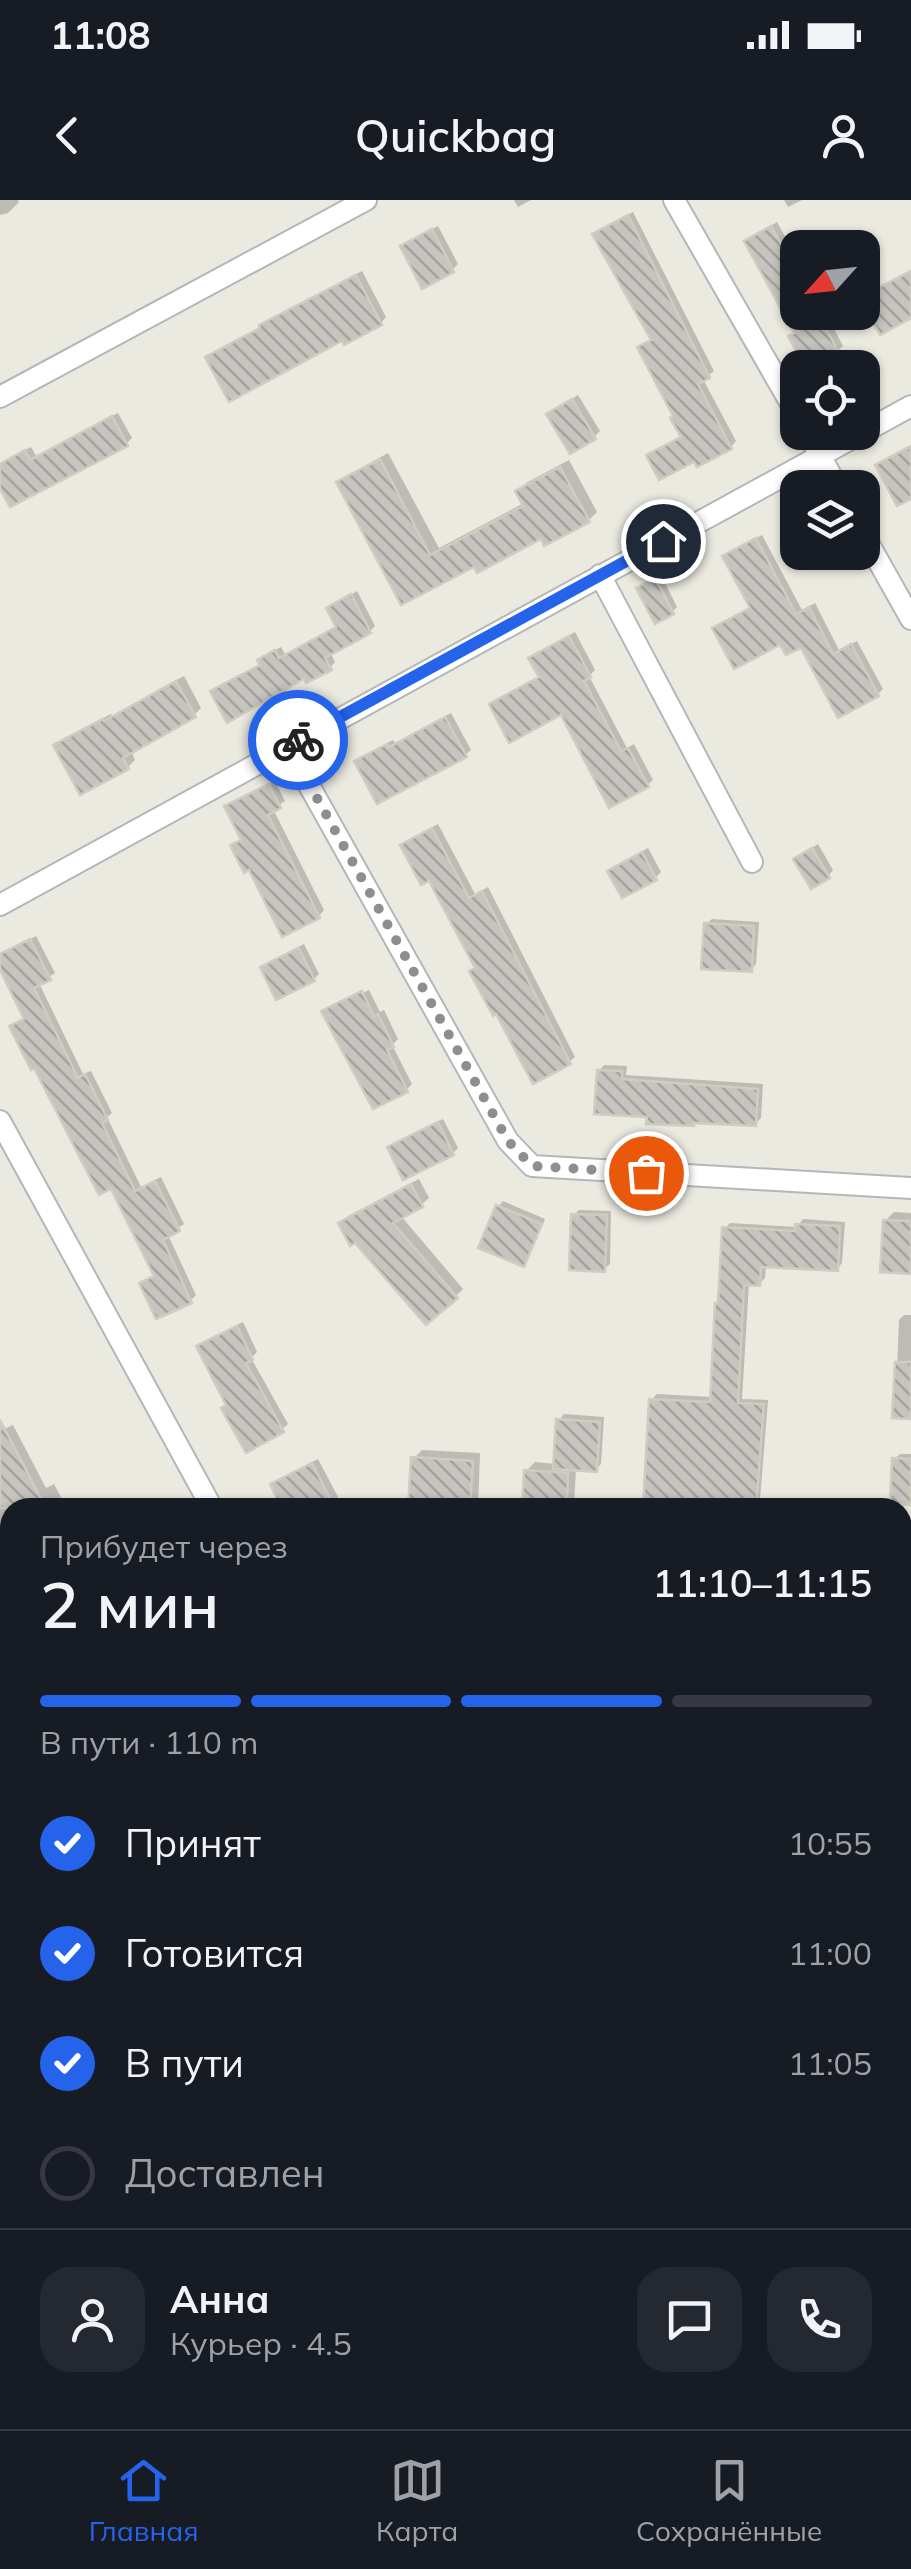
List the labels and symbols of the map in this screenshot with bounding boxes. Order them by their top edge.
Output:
north arrow [780,230,880,330]
pin [621,499,706,584]
courier [248,690,348,790]
pin [604,1131,689,1216]

